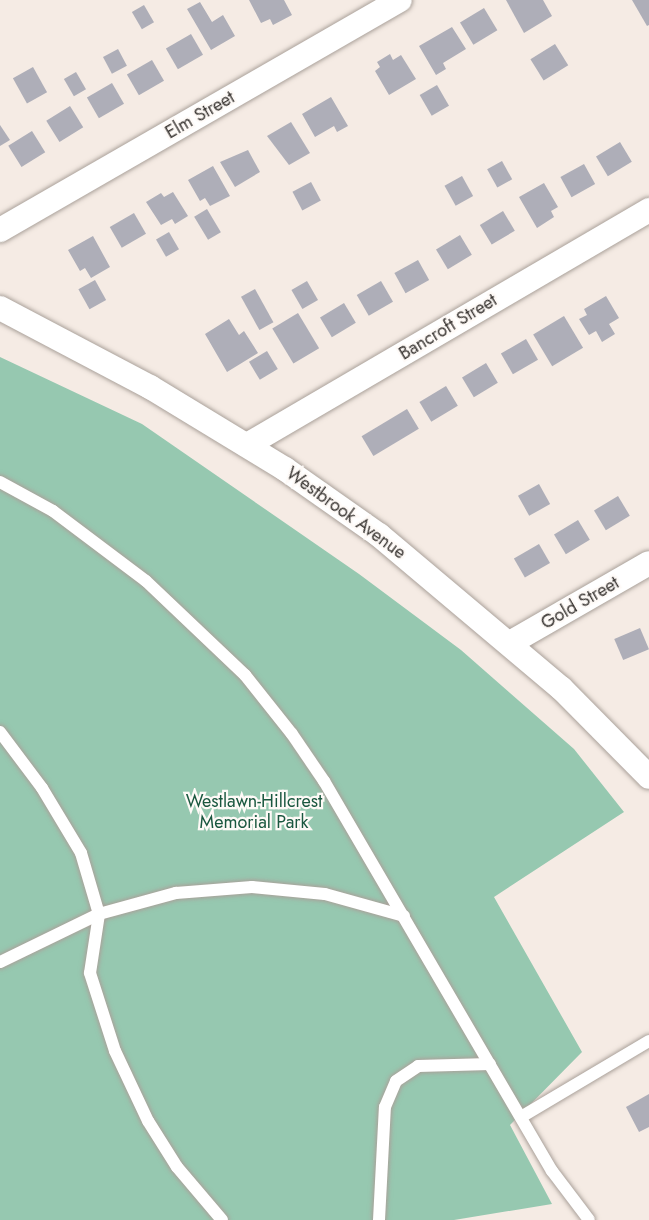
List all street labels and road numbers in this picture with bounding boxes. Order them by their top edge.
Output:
street label: Elm Street [162,87,238,143]
street label: Bancroft Street [395,289,501,365]
street label: Westbrook Avenue [282,462,410,564]
street label: Gold Street [537,572,623,634]

